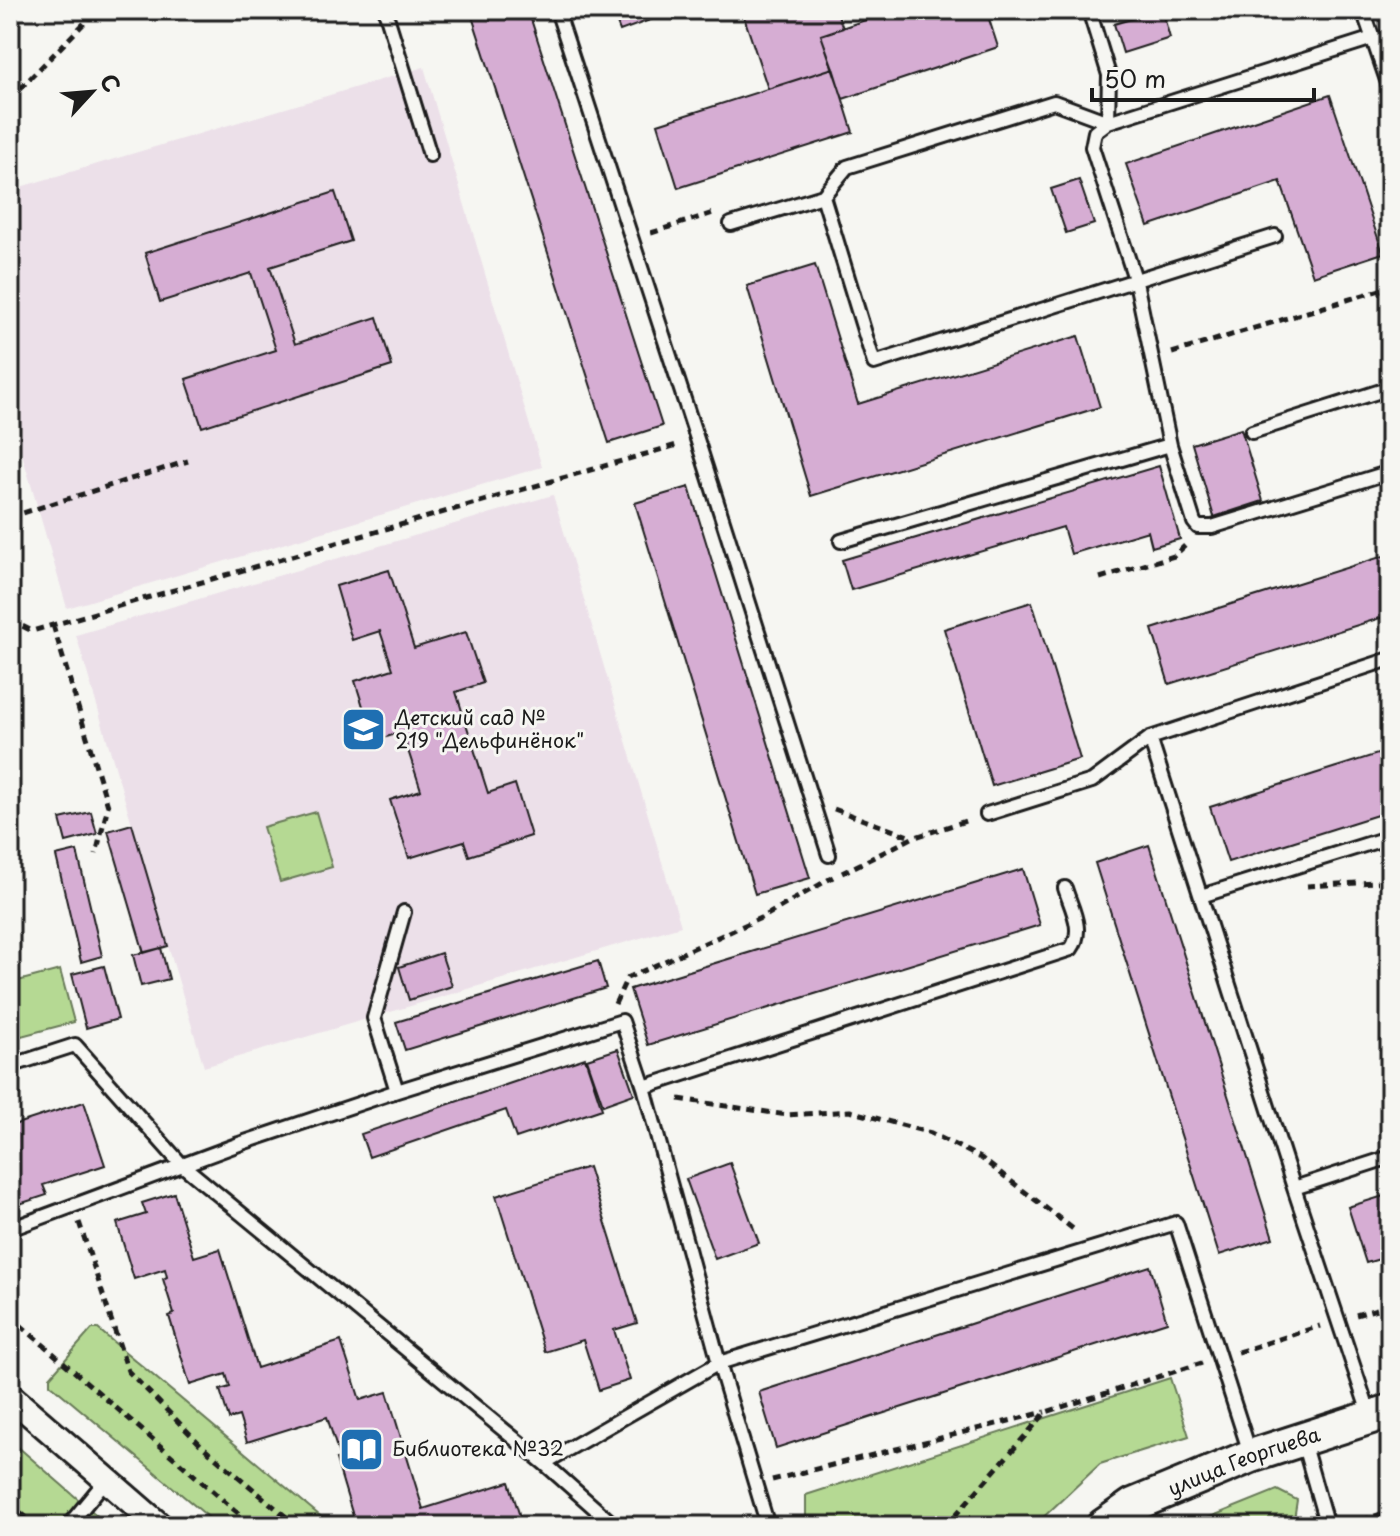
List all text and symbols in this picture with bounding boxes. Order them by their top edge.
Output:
north arrow [52,52,132,132]
scale bar [1092,52,1314,102]
text: 50 m [1104,60,1166,96]
text: С [93,68,130,97]
place label: Детский сад № 219 "Дельфинёнок" [394,702,584,755]
school or university icon: Детский сад № 219 "Дельфинёнок" [340,705,388,753]
street label: улица Георгиева [1163,1418,1324,1503]
library icon: Библиотека №32 [337,1425,385,1473]
place label: Библиотека №32 [392,1433,564,1463]

